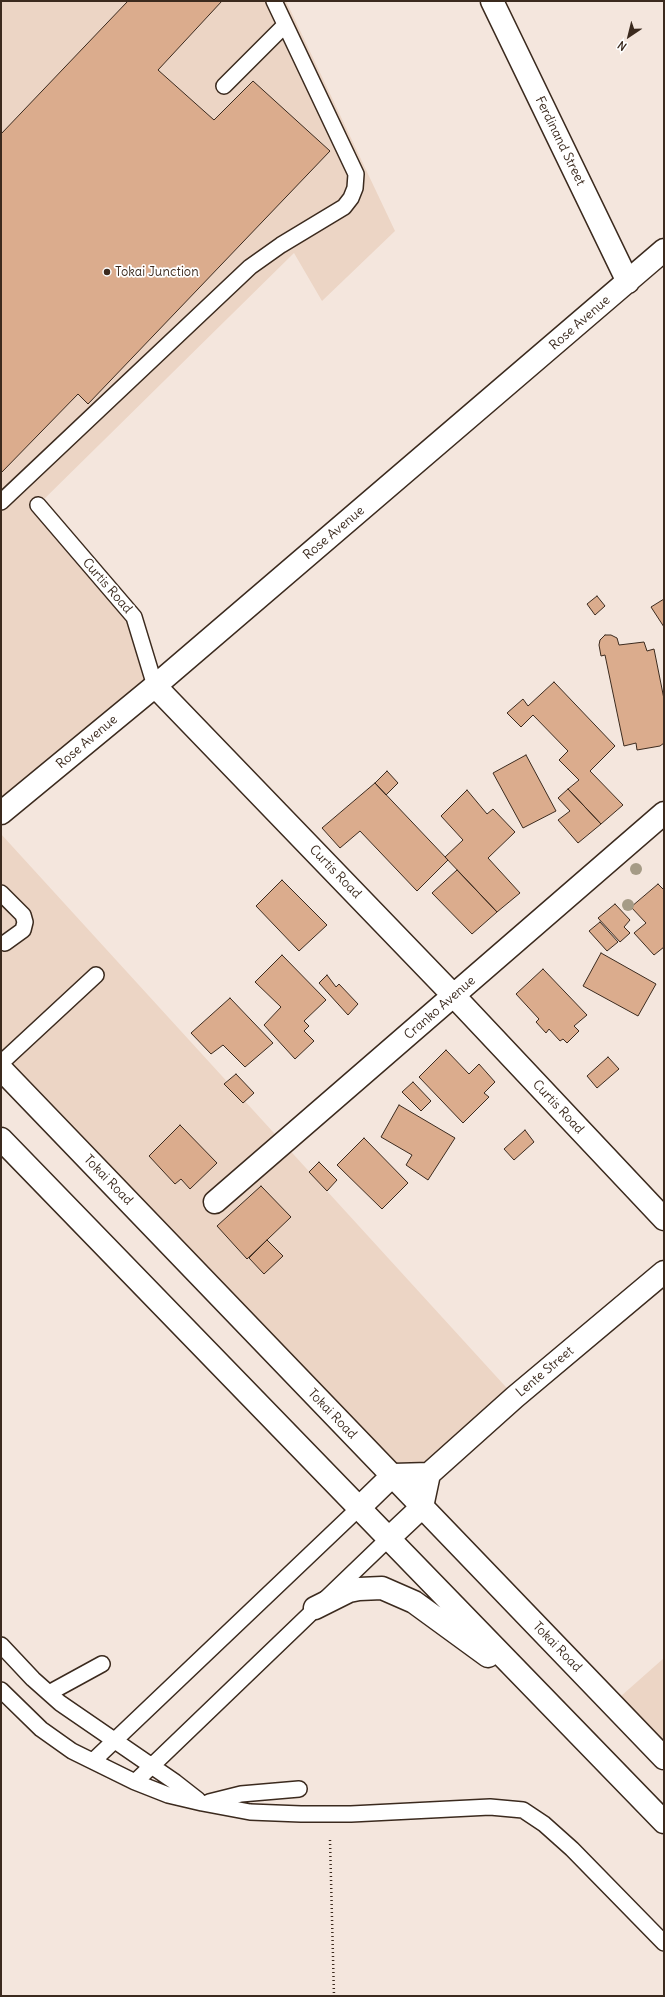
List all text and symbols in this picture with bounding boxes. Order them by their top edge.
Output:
north arrow [609,16,649,56]
text: N [615,38,629,54]
street label: Ferdinand Street [532,94,588,188]
place label: Tokai Junction [115,264,199,280]
marker: Tokai Junction [102,267,112,277]
street label: Rose Avenue [547,292,613,354]
street label: Rose Avenue [300,503,368,563]
street label: Curtis Road [79,555,135,617]
street label: Rose Avenue [53,712,121,772]
street label: Curtis Road [306,842,364,902]
street label: Cranko Avenue [401,973,479,1043]
street label: Curtis Road [529,1077,587,1137]
street label: Tokai Road [80,1152,136,1208]
street label: Lente Street [513,1343,577,1401]
street label: Tokai Road [304,1386,360,1442]
street label: Tokai Road [529,1619,585,1675]

